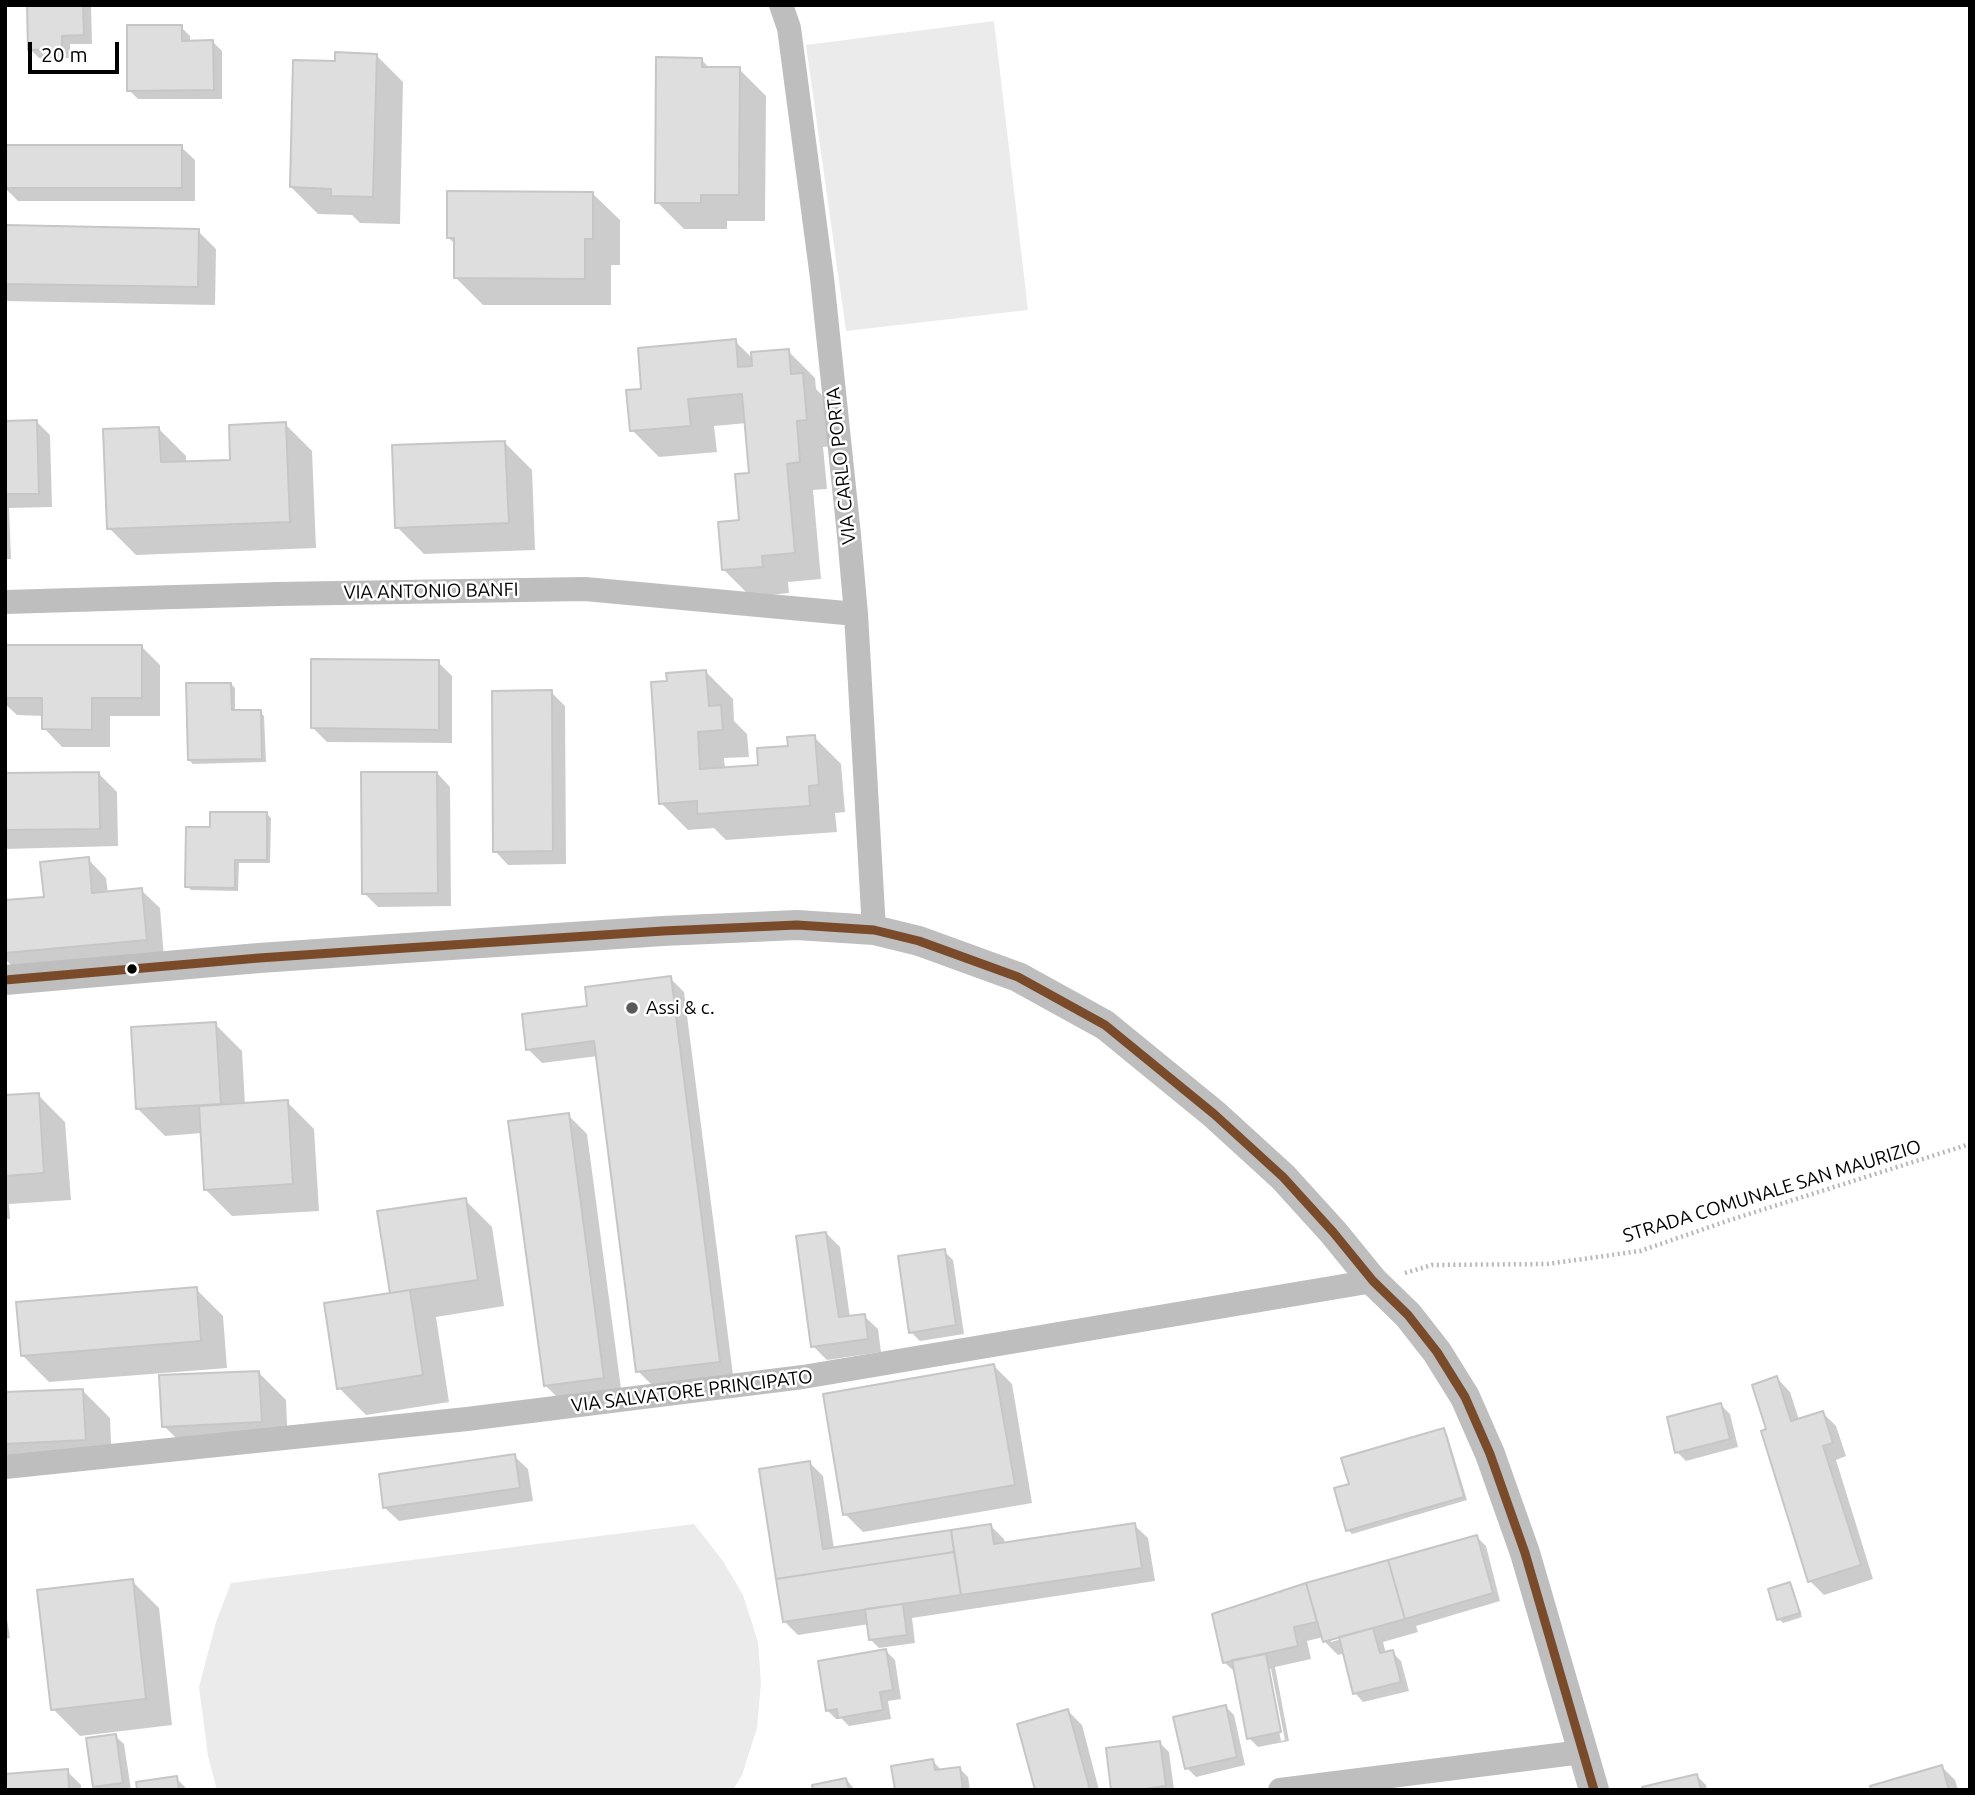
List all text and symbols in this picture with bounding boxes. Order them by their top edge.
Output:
scale bar [32,28,122,72]
text: 20 m [41,42,88,66]
street label: VIA CARLO PORTA [821,386,861,546]
street label: VIA ANTONIO BANFI [343,578,519,604]
unlabelled marker [125,962,139,976]
place label: Assi & c. [646,997,715,1019]
marker: Assi & c. [624,1000,640,1016]
street label: STRADA COMUNALE SAN MAURIZIO [1620,1135,1924,1247]
street label: VIA SALVATORE PRINCIPATO [570,1365,814,1417]

